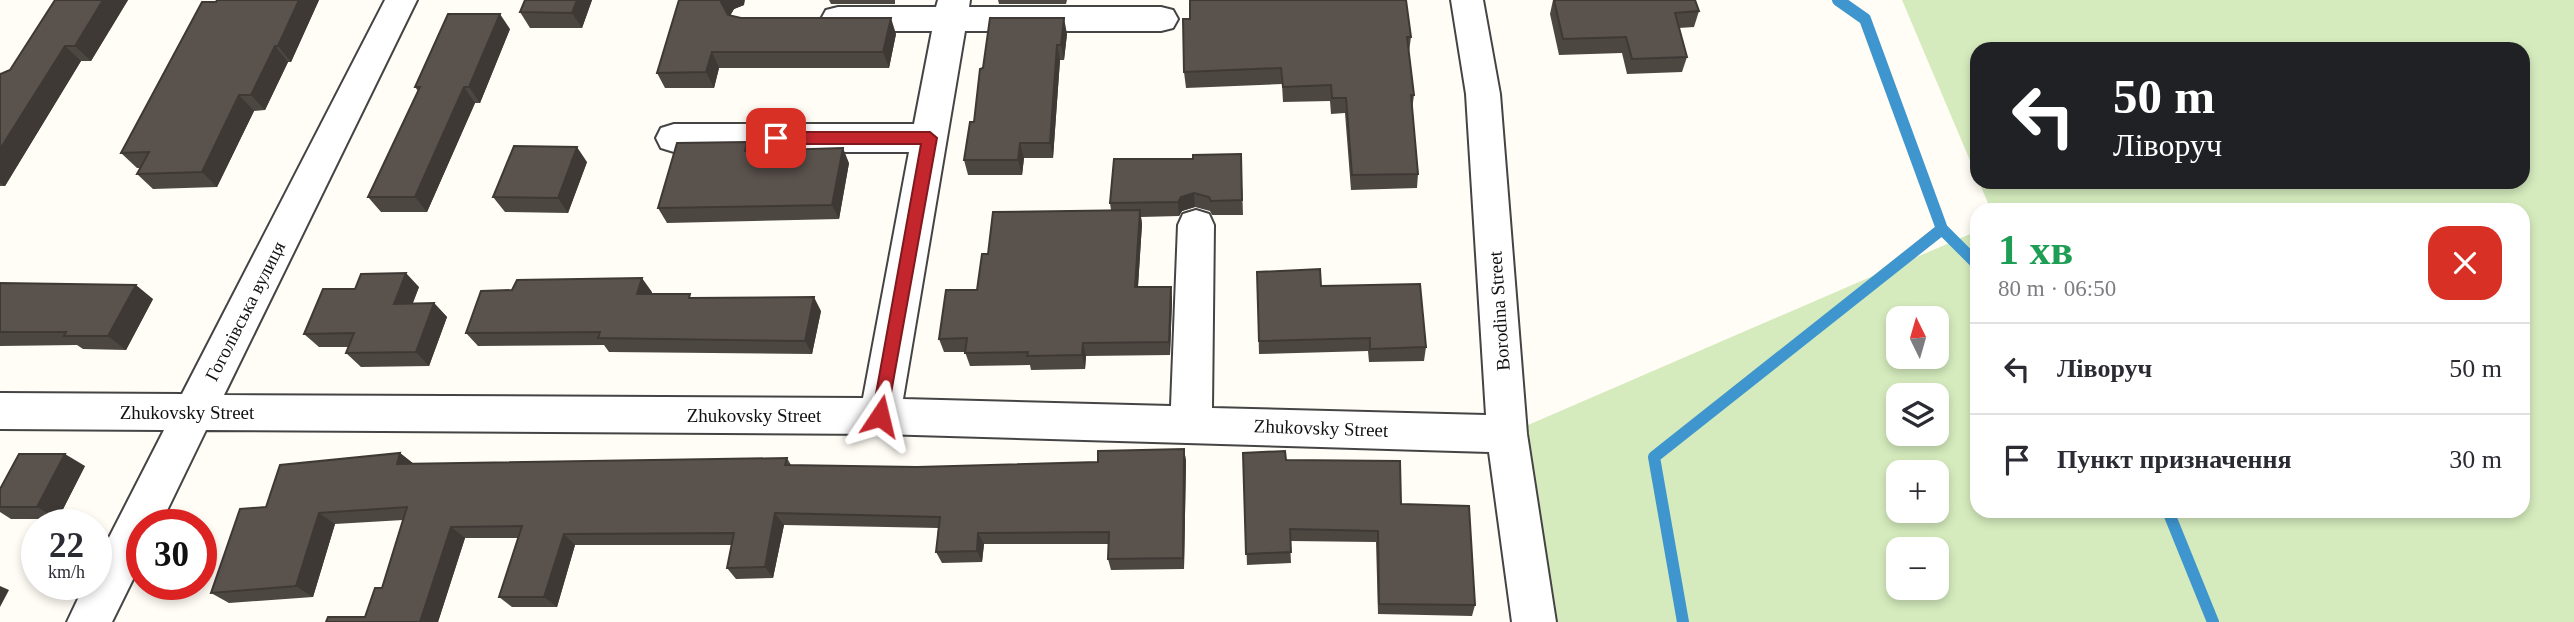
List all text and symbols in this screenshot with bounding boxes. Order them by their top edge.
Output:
text: 50 m [2113,69,2215,124]
icon: left [1998,70,2089,161]
pin [746,108,806,168]
icon: arrive [757,119,795,157]
text: Ліворуч [2113,127,2222,163]
button: close [2428,226,2502,300]
text: 1 хв [1998,227,2073,273]
street label: Гоголівська вулиця [201,237,289,384]
street label: Borodina Street [1484,250,1514,371]
text: 80 m · 06:50 [1998,276,2116,301]
north arrow [1886,306,1950,369]
map controls [1886,306,1949,600]
icon: left [1998,350,2036,388]
text: Ліворуч [2057,354,2152,383]
text: 50 m [2449,354,2502,383]
position arrow [843,379,917,453]
button: layers [1886,383,1949,446]
street label: Zhukovsky Street [120,402,255,423]
street label: Zhukovsky Street [687,405,822,426]
street label: Zhukovsky Street [1253,415,1389,441]
icon: arrive [1998,441,2036,479]
text: Пункт призначення [2057,445,2292,474]
text: 30 m [2449,445,2502,474]
button: + [1886,460,1949,523]
speed limit sign: 30 [126,509,217,600]
text: 22 [49,526,84,565]
button: − [1886,537,1949,600]
text: km/h [48,562,85,582]

